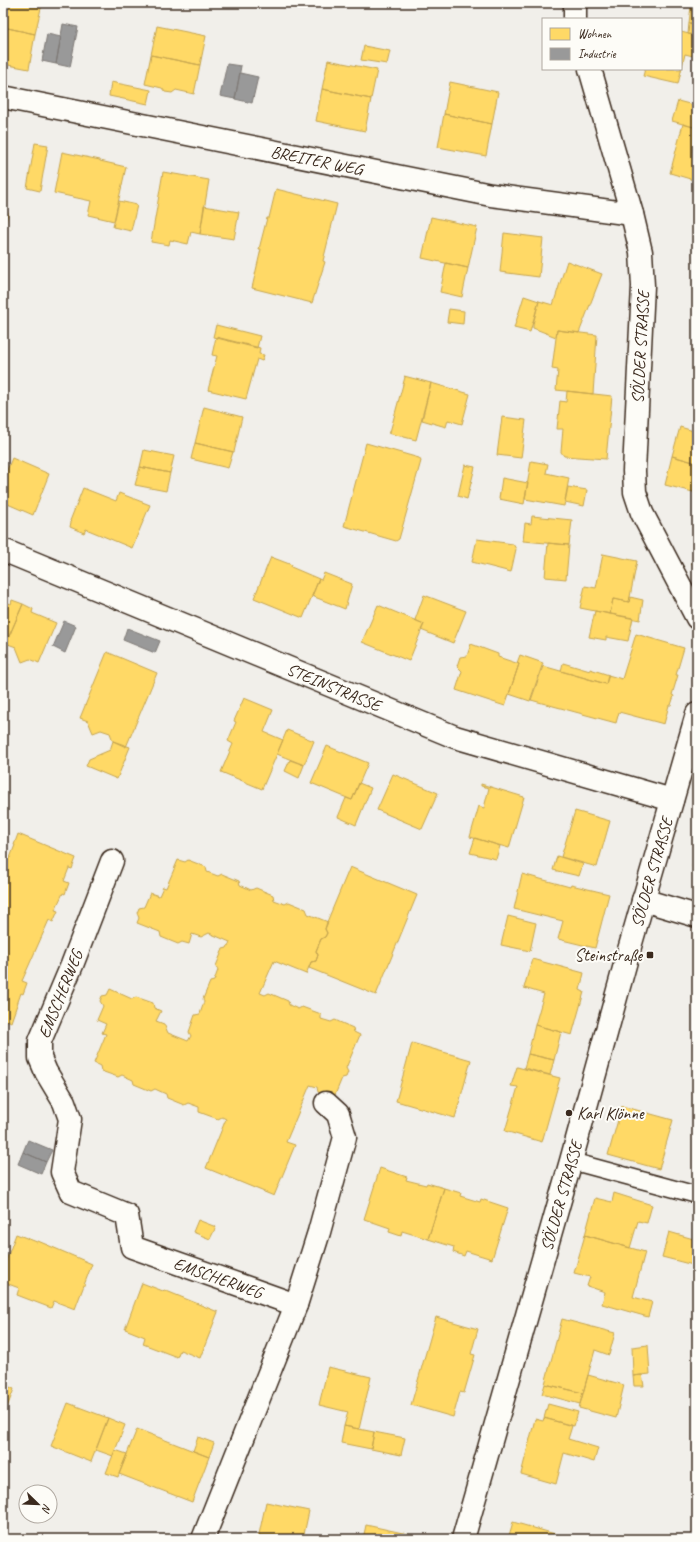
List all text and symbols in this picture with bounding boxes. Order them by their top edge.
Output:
legend [542,18,682,70]
text: Wohnen [578,26,612,42]
text: Industrie [578,46,617,62]
street label: BREITER WEG [269,141,367,180]
street label: SÖLDER STRASSE [627,287,654,404]
street label: STEINSTRASSE [284,659,386,717]
street label: SÖLDER STRASSE [626,812,678,930]
place label: Steinstraße [575,945,643,966]
street label: EMSCHERWEG [33,946,88,1041]
marker: Steinstraße [645,950,655,960]
place label: Karl Klönne [577,1103,645,1124]
marker: Karl Klönne [564,1108,574,1118]
street label: SÖLDER STRASSE [536,1136,588,1253]
street label: EMSCHERWEG [171,1253,267,1304]
north arrow [18,1484,58,1524]
text: N [39,1502,55,1516]

